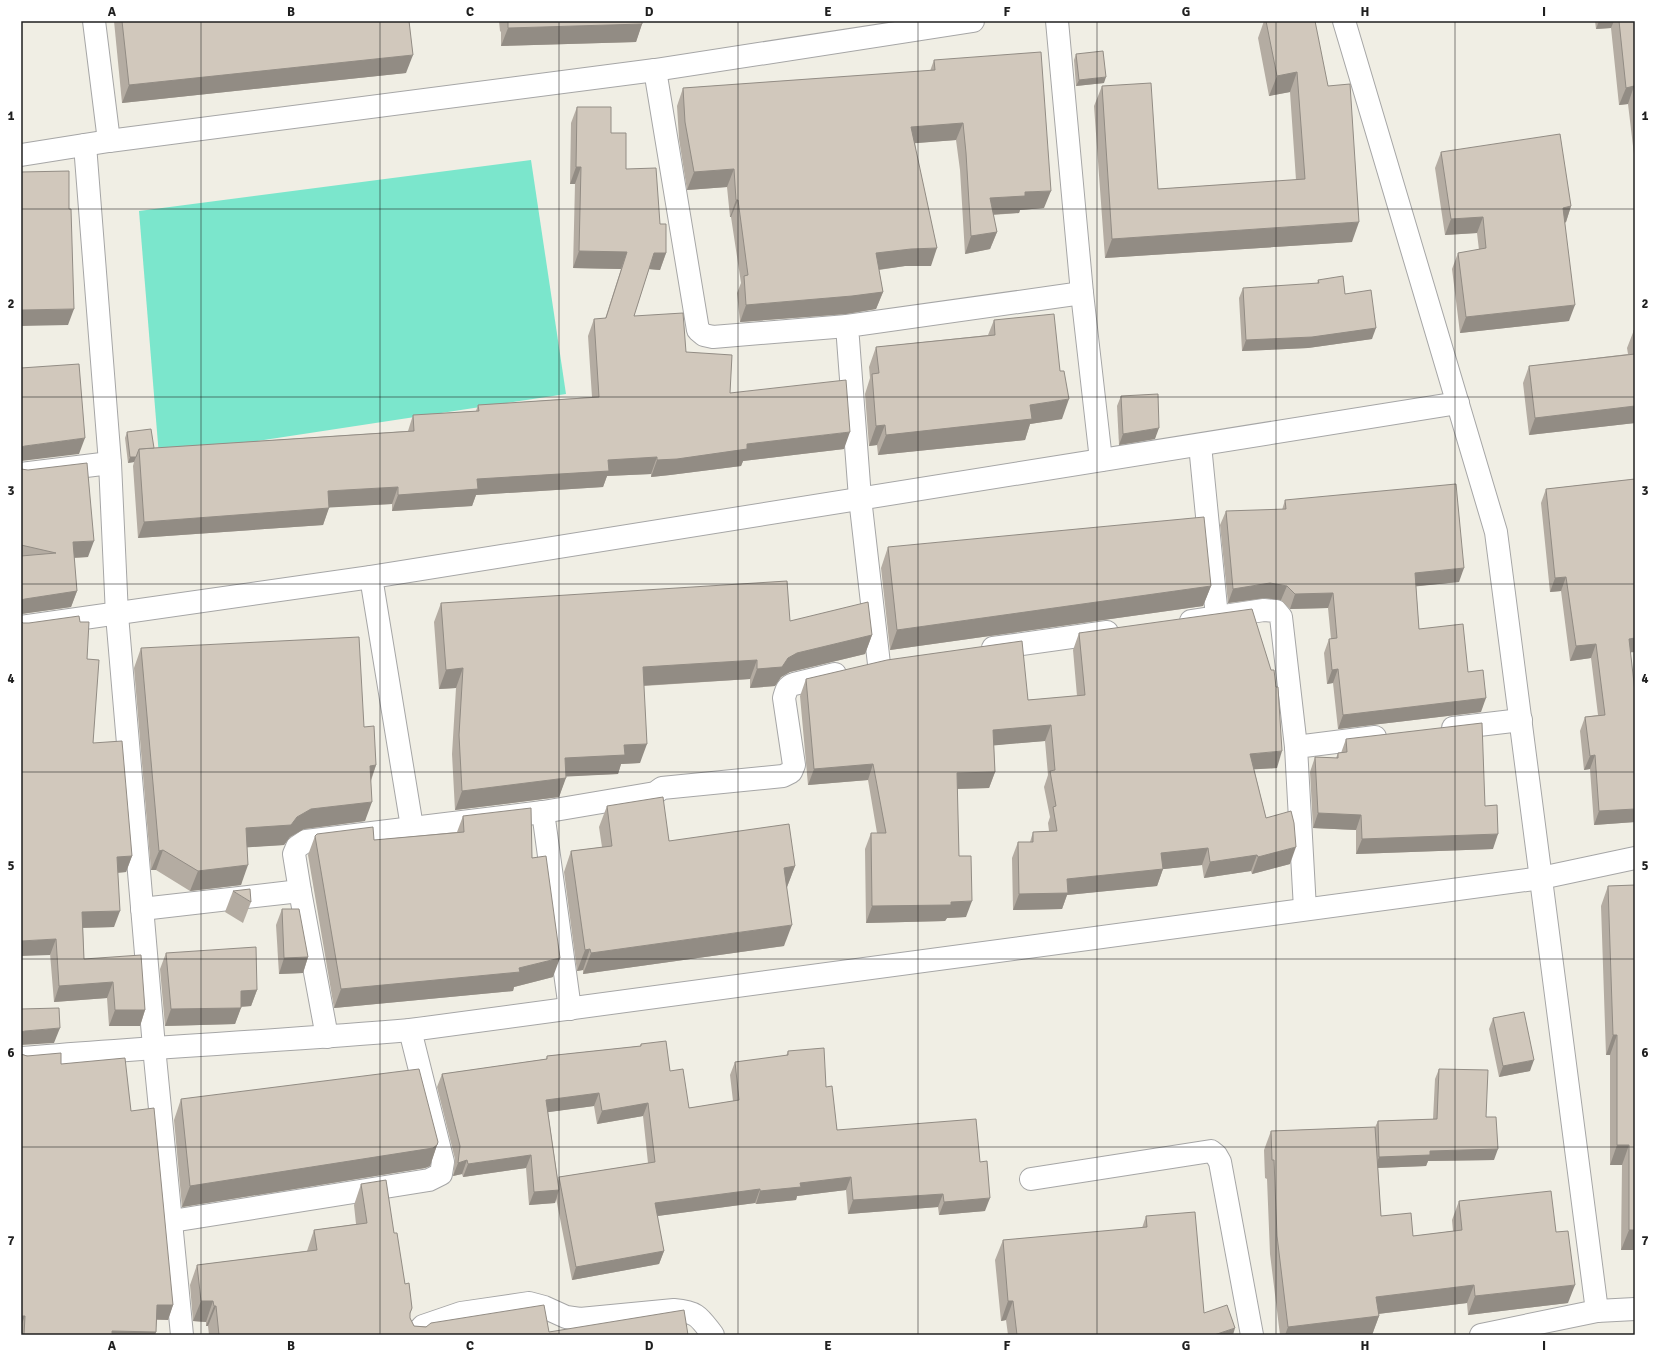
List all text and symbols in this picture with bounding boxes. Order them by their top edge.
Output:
text: A [108,4,117,20]
text: B [287,4,295,20]
text: C [466,4,474,20]
text: D [645,4,654,20]
text: E [824,4,832,20]
text: F [1004,4,1011,20]
text: G [1182,4,1190,20]
text: H [1361,4,1369,20]
text: I [1542,4,1546,20]
text: 1 [7,108,15,124]
text: 1 [1641,108,1649,124]
text: 2 [7,296,15,312]
text: 2 [1641,296,1649,312]
text: 3 [7,483,15,499]
text: 3 [1641,483,1649,499]
text: 4 [7,671,15,687]
text: 4 [1641,671,1649,687]
text: 5 [7,858,15,874]
text: 5 [1641,858,1649,874]
text: 6 [7,1045,15,1061]
text: 6 [1641,1045,1649,1061]
text: 7 [7,1233,15,1249]
text: 7 [1641,1233,1649,1249]
text: A [108,1338,117,1354]
text: B [287,1338,295,1354]
text: C [466,1338,474,1354]
text: D [645,1338,654,1354]
text: E [824,1338,832,1354]
text: F [1004,1338,1011,1354]
text: G [1182,1338,1190,1354]
text: H [1361,1338,1369,1354]
text: I [1542,1338,1546,1354]

